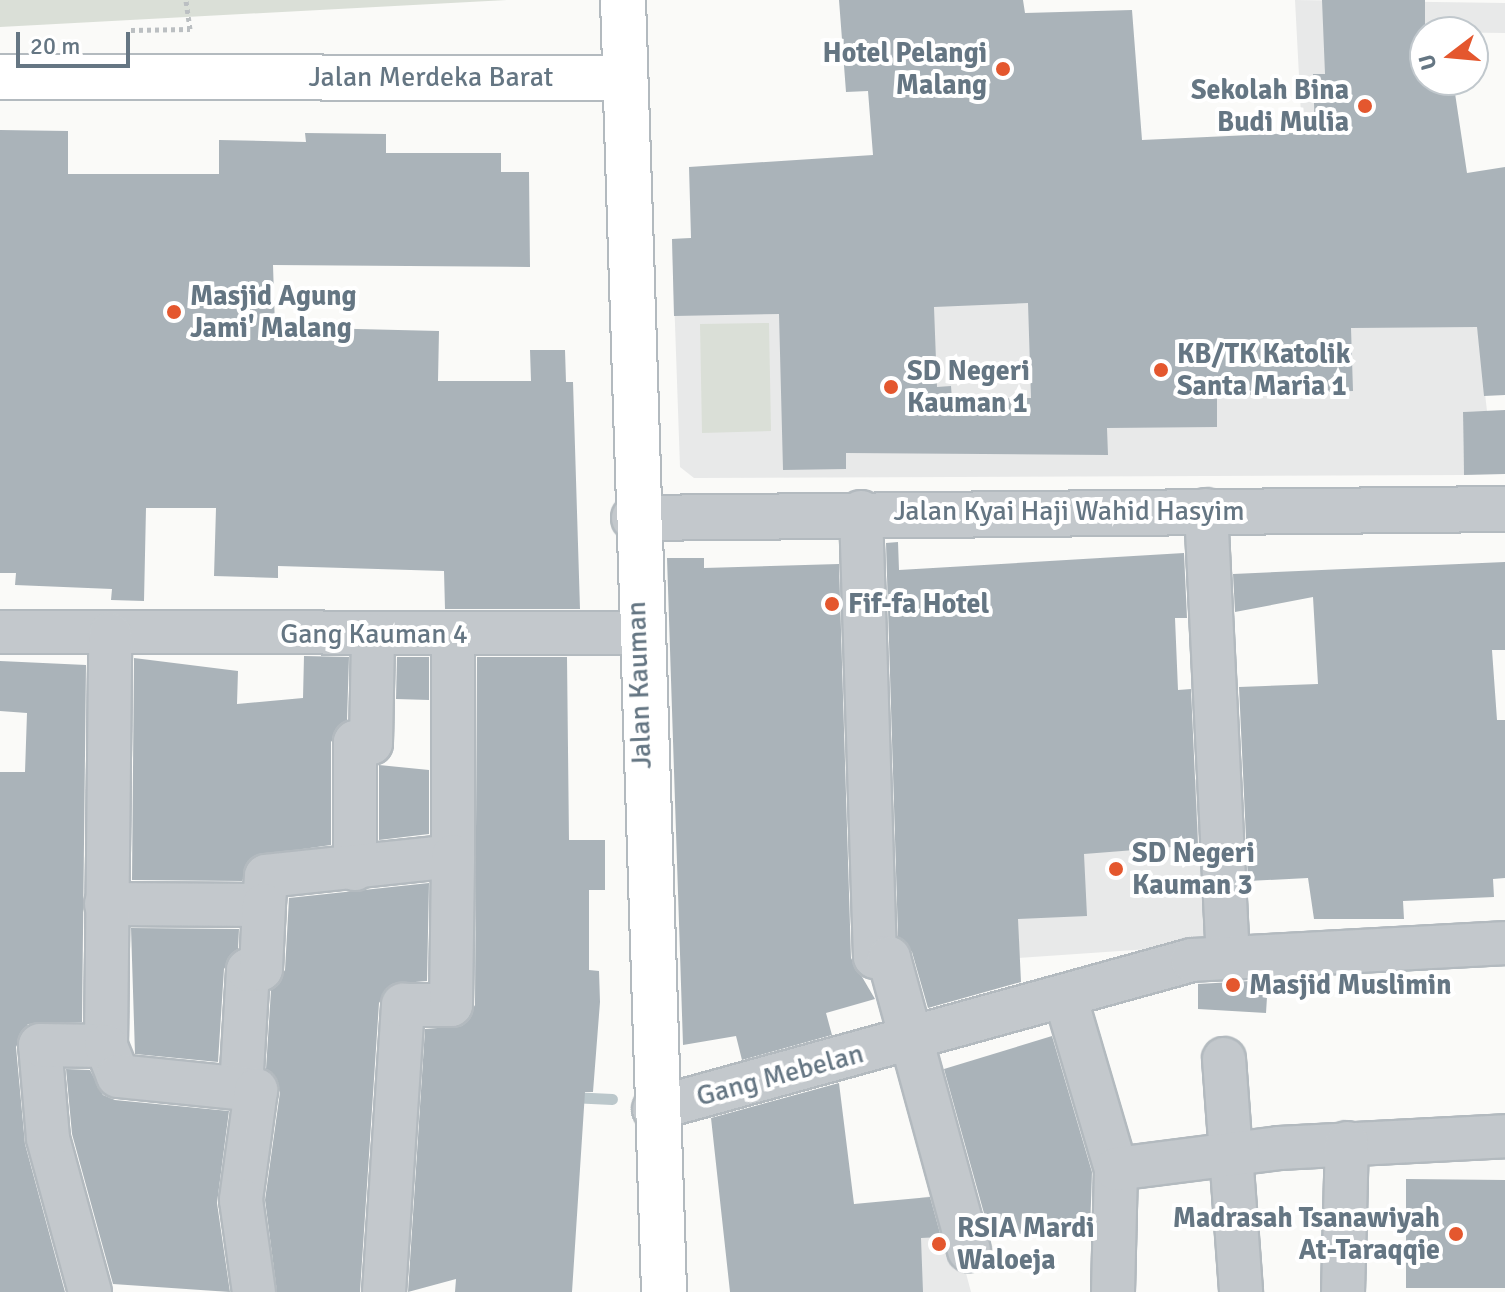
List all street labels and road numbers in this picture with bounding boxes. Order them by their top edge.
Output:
street label: Jalan Merdeka Barat [309,60,553,94]
street label: Jalan Kyai Haji Wahid Hasyim [894,494,1244,528]
street label: Jalan Kauman [619,601,659,769]
street label: Gang Kauman 4 [280,617,468,651]
street label: Gang Mebelan [693,1037,867,1113]

